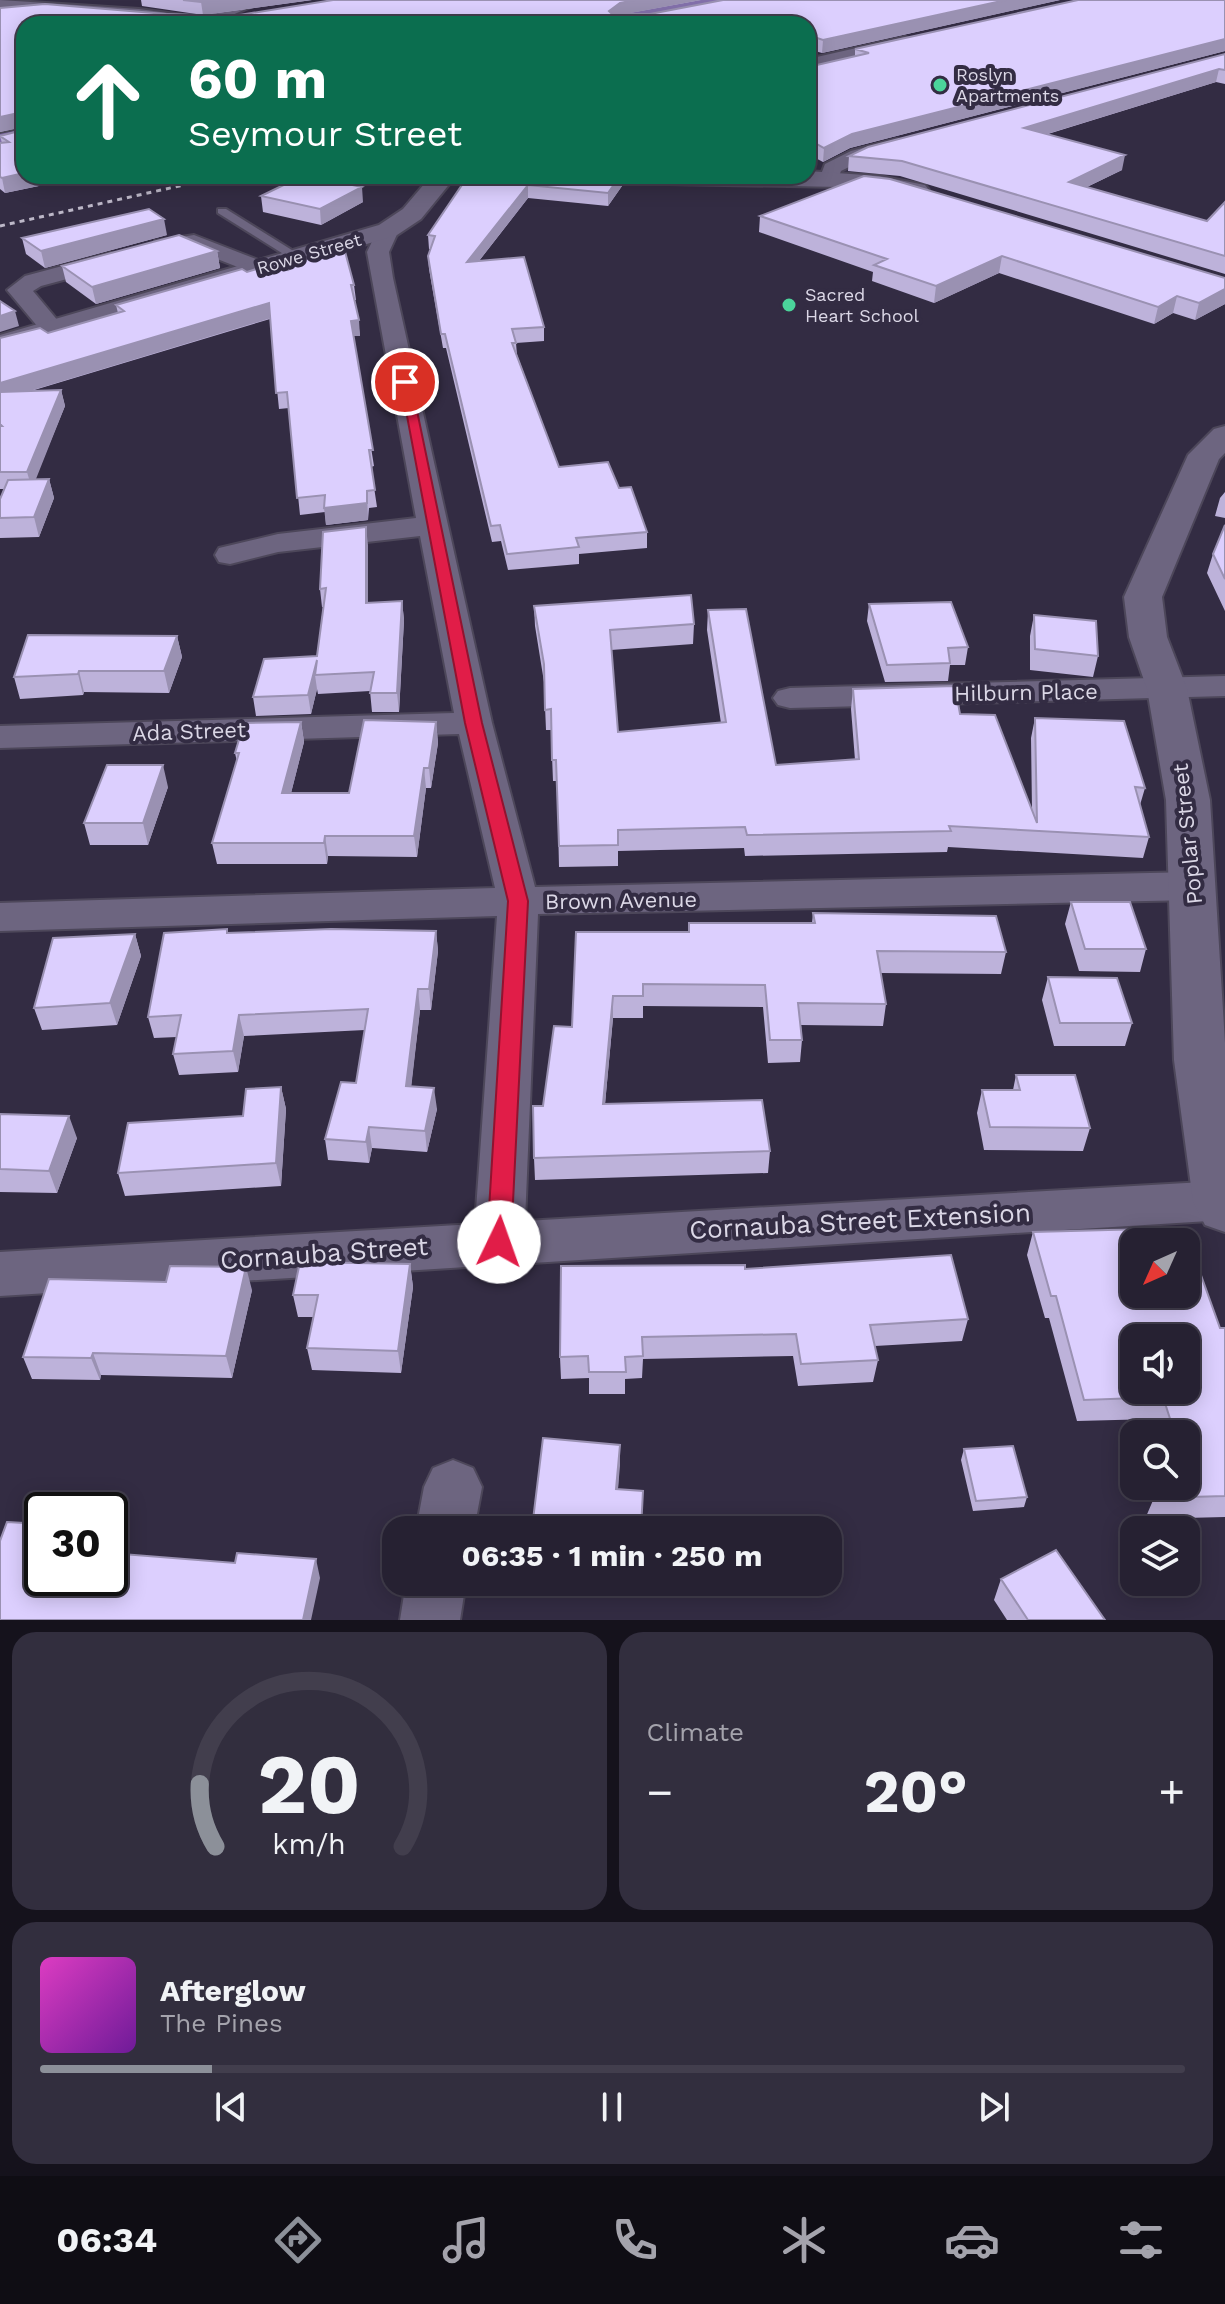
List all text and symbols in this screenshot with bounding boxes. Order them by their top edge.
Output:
text: 60 m [188,46,327,112]
icon: ahead [56,48,160,152]
place label: Roslyn Apartments [956,64,1059,106]
marker: Roslyn Apartments [931,76,949,94]
text: Seymour Street [188,113,462,155]
street label: Rowe Street [254,228,364,278]
place label: Sacred Heart School [805,284,919,326]
marker: Sacred Heart School [780,296,798,314]
pin [371,348,439,416]
icon: arrive [383,360,427,404]
street label: Hilburn Place [954,679,1098,706]
street label: Ada Street [132,717,246,746]
street label: Poplar Street [1168,762,1207,906]
street label: Brown Avenue [545,887,697,914]
street label: Cornauba Street Extension [688,1197,1032,1245]
position arrow [457,1200,541,1284]
north arrow [1120,1228,1200,1308]
map controls [1120,1228,1200,1596]
street label: Cornauba Street [219,1231,429,1275]
button: sound [1120,1324,1200,1404]
button: search [1120,1420,1200,1500]
speed limit sign: 30 [24,1492,128,1596]
button: layers [1120,1516,1200,1596]
text: 06:35 · 1 min · 250 m [461,1538,763,1573]
text: Climate [647,1717,744,1747]
text: 20 [258,1736,361,1833]
text: 20° [864,1756,968,1827]
text: − [647,1766,673,1818]
text: + [1158,1766,1185,1818]
text: km/h [272,1827,346,1861]
text: Afterglow [160,1973,306,2008]
text: The Pines [160,2008,283,2038]
icon: previous [209,2085,253,2129]
icon: pause [590,2085,634,2129]
icon: next [972,2085,1016,2129]
icon: directions [270,2212,326,2268]
icon: music [438,2212,494,2268]
icon: phone [607,2212,663,2268]
icon: climate [776,2212,832,2268]
icon: car [944,2212,1000,2268]
icon: filters [1113,2212,1169,2268]
text: 06:34 [56,2219,157,2261]

